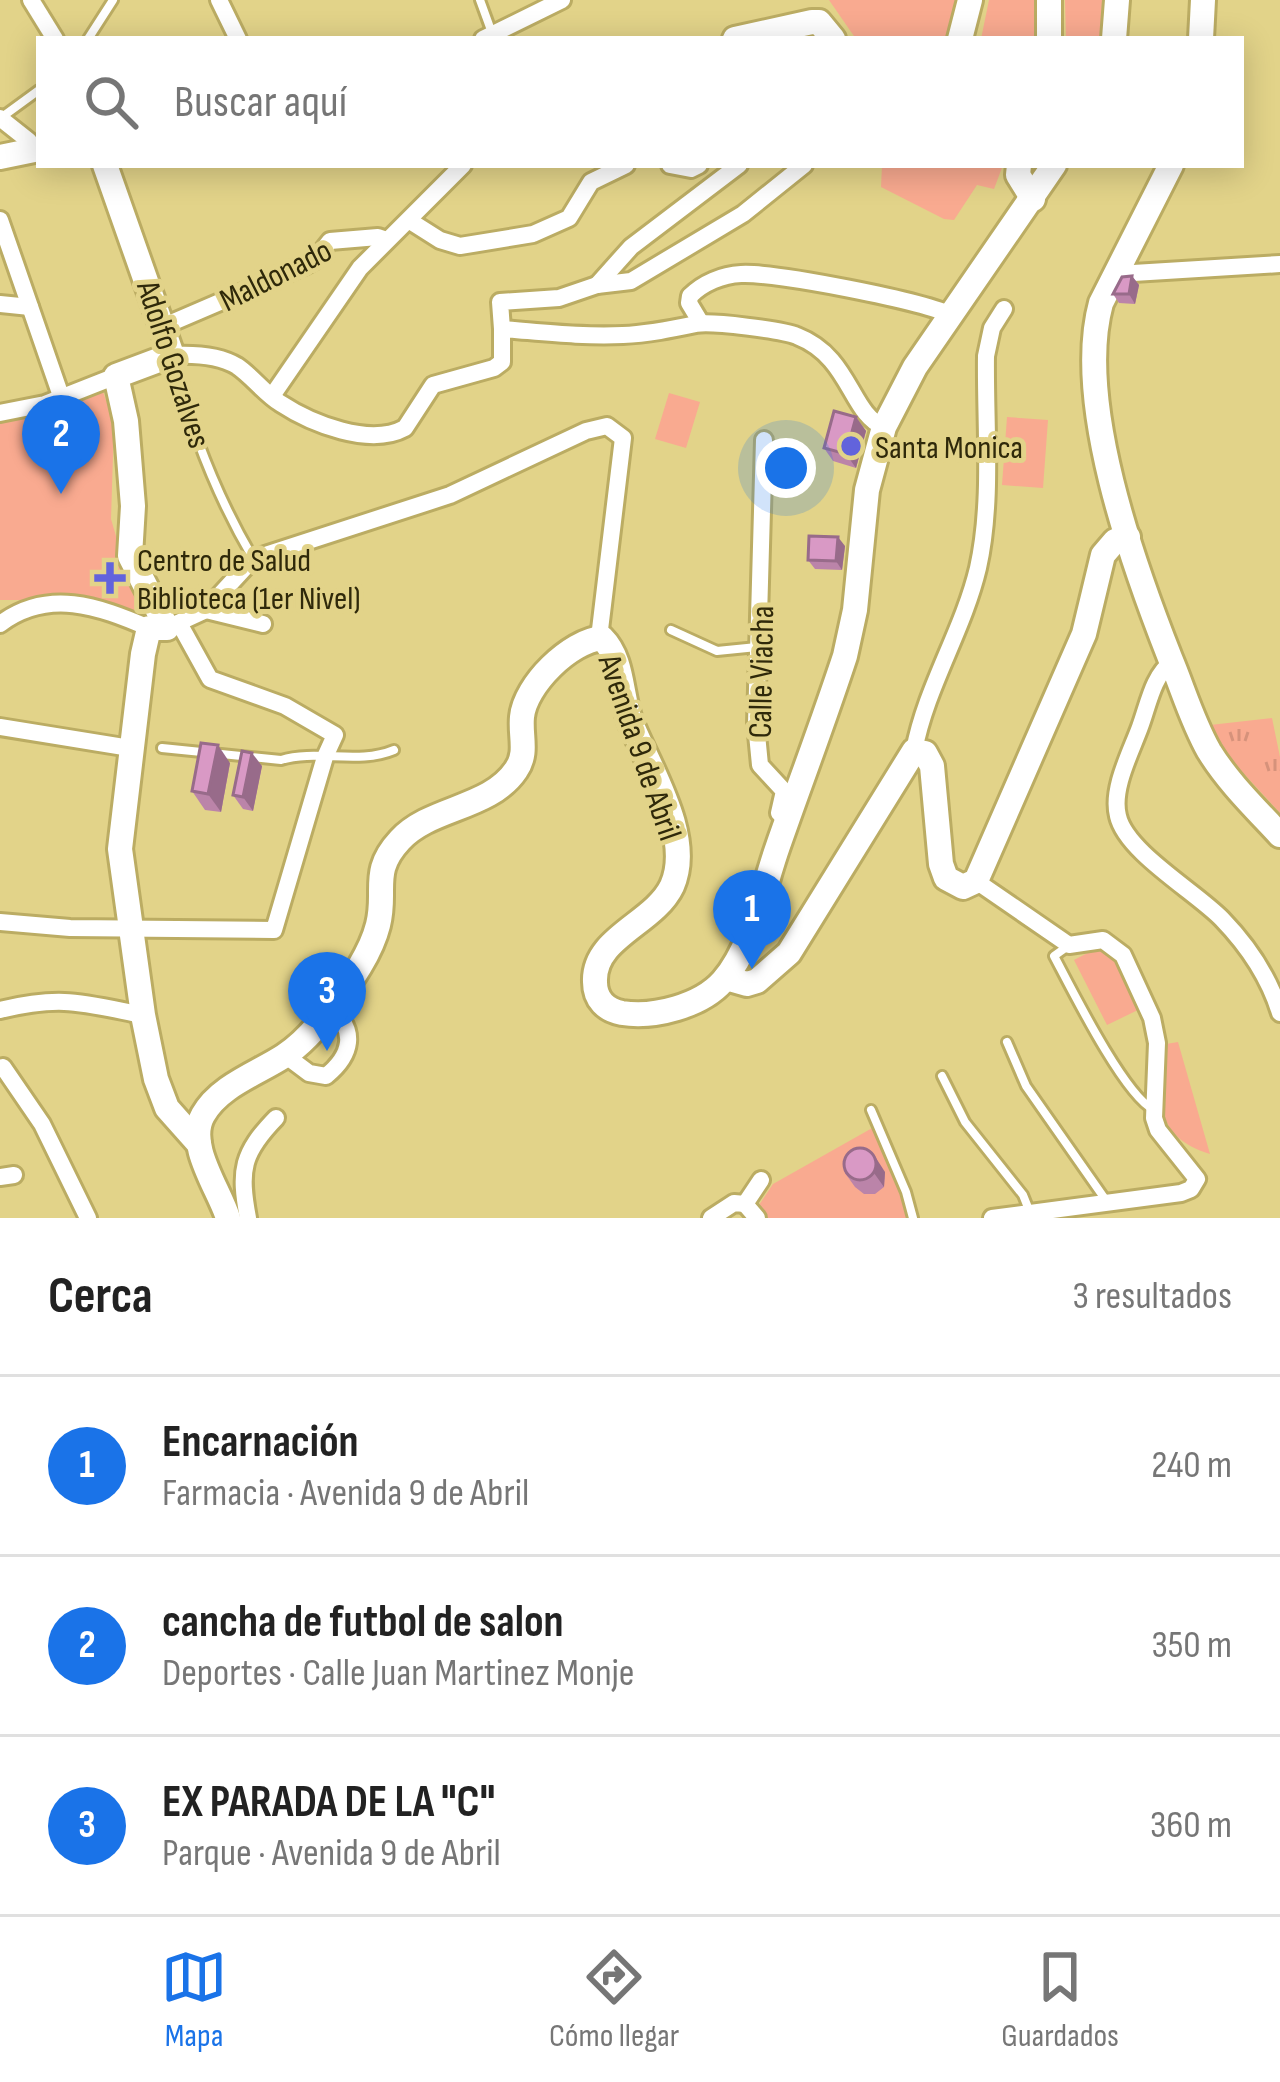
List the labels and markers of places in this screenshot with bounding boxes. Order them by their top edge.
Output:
pin: 2 [22,395,100,494]
place label: Santa Monica [875,428,1023,468]
marker: Santa Monica [838,433,864,459]
place label: Centro de Salud Biblioteca (1er Nivel) [137,541,361,619]
marker: Centro de Salud Biblioteca (1er Nivel) [94,562,126,594]
pin: 1 [713,870,791,969]
pin: 3 [288,952,366,1051]

